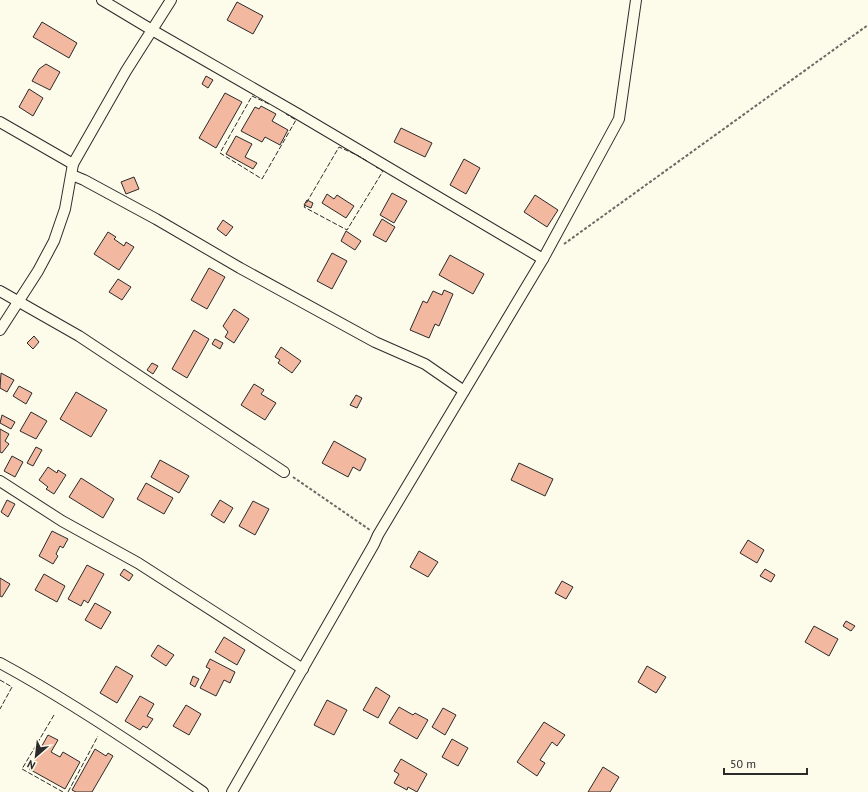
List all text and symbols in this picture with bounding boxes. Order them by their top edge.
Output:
north arrow [16,736,56,776]
scale bar [724,750,807,776]
text: 50 m [730,756,756,771]
text: N [25,757,38,773]

